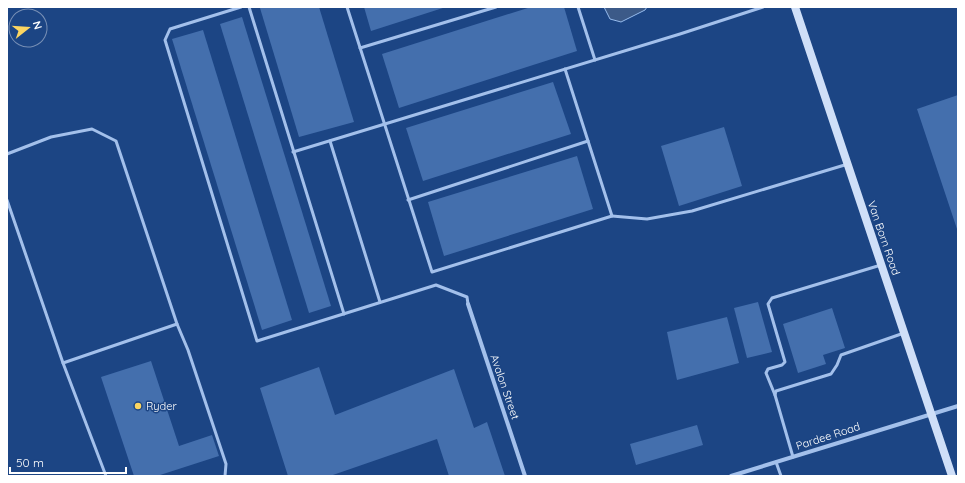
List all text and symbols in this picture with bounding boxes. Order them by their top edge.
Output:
north arrow [8,8,48,48]
text: N [30,19,45,31]
street label: Van Born Road [865,199,903,277]
street label: Avalon Street [487,353,523,422]
place label: Ryder [146,399,177,413]
marker: Ryder [133,401,143,411]
street label: Pardee Road [794,419,862,453]
scale bar [10,449,126,475]
text: 50 m [16,455,44,470]

